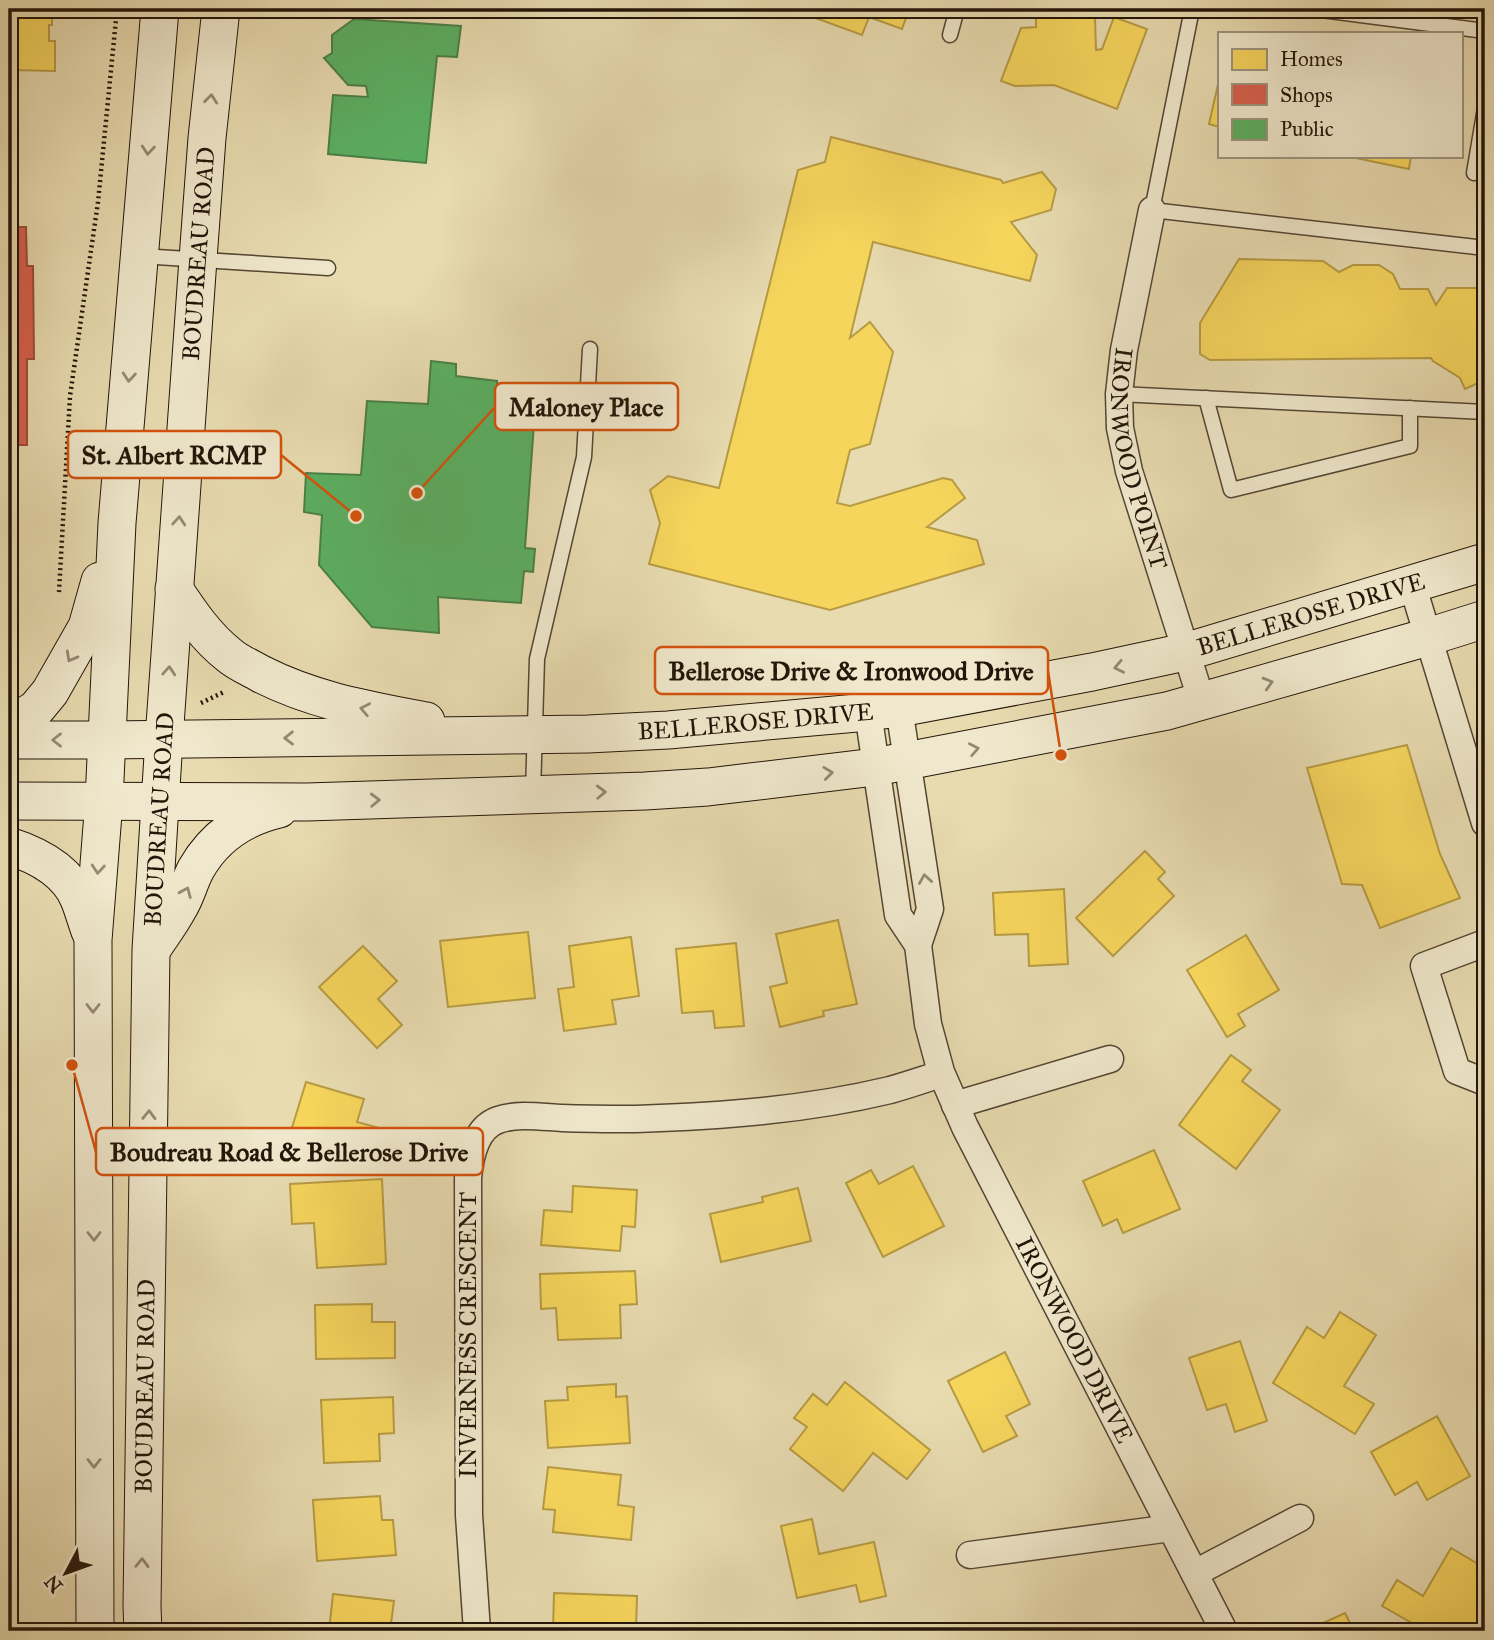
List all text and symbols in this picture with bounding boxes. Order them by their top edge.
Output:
legend [1218,32,1462,158]
text: Homes [1280,46,1343,72]
text: Shops [1280,82,1333,108]
one-way arrow [203,93,218,104]
text: Public [1280,116,1334,142]
one-way arrow [141,145,156,156]
street label: BOUDREAU ROAD [176,146,221,362]
street label: IRONWOOD POINT [1104,346,1174,573]
one-way arrow [122,372,137,383]
callout: Maloney Place [495,383,678,430]
text: Maloney Place [508,391,664,423]
callout: St. Albert RCMP [68,431,281,478]
text: St. Albert RCMP [82,439,267,471]
one-way arrow [171,515,186,526]
street label: BELLEROSE DRIVE [1193,566,1428,663]
callout: Bellerose Drive & Ironwood Drive [655,647,1048,694]
one-way arrow [66,649,79,662]
text: Bellerose Drive & Ironwood Drive [668,655,1034,687]
one-way arrow [1113,658,1125,673]
one-way arrow [161,665,176,676]
one-way arrow [1262,677,1274,692]
street label: BELLEROSE DRIVE [637,697,874,746]
one-way arrow [359,702,371,717]
street label: BOUDREAU ROAD [137,711,181,927]
one-way arrow [283,730,294,746]
one-way arrow [52,732,62,748]
one-way arrow [968,743,980,758]
one-way arrow [822,766,833,781]
one-way arrow [596,784,607,800]
one-way arrow [370,792,381,807]
one-way arrow [91,864,106,875]
one-way arrow [918,874,933,885]
one-way arrow [178,886,192,899]
one-way arrow [85,1003,101,1014]
one-way arrow [141,1109,157,1120]
callout: Boudreau Road & Bellerose Drive [96,1128,483,1175]
text: Boudreau Road & Bellerose Drive [110,1136,468,1168]
street label: INVERNESS CRESCENT [453,1192,483,1478]
one-way arrow [86,1231,102,1241]
street label: IRONWOOD DRIVE [1009,1232,1140,1448]
street label: BOUDREAU ROAD [129,1279,161,1493]
one-way arrow [86,1458,102,1469]
north arrow [32,1538,102,1608]
one-way arrow [134,1557,150,1568]
text: N [40,1570,68,1597]

